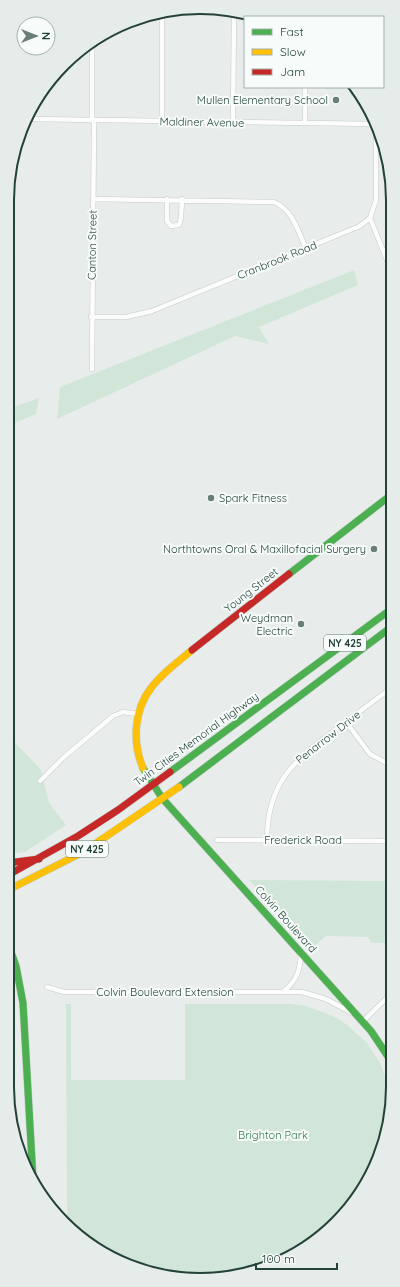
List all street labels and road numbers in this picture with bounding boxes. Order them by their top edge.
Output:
street label: Maldiner Avenue [160,114,244,130]
street label: Canton Street [84,210,100,280]
street label: Cranbrook Road [235,238,319,282]
street label: Young Street [221,564,281,615]
road number: NY 425 [324,635,366,651]
street label: Twin Cities Memorial Highway [131,689,261,789]
street label: Penarrow Drive [293,707,363,767]
street label: Frederick Road [264,833,342,847]
road number: NY 425 [66,841,108,857]
street label: Colvin Boulevard [252,883,320,955]
street label: Colvin Boulevard Extension [96,985,234,999]

